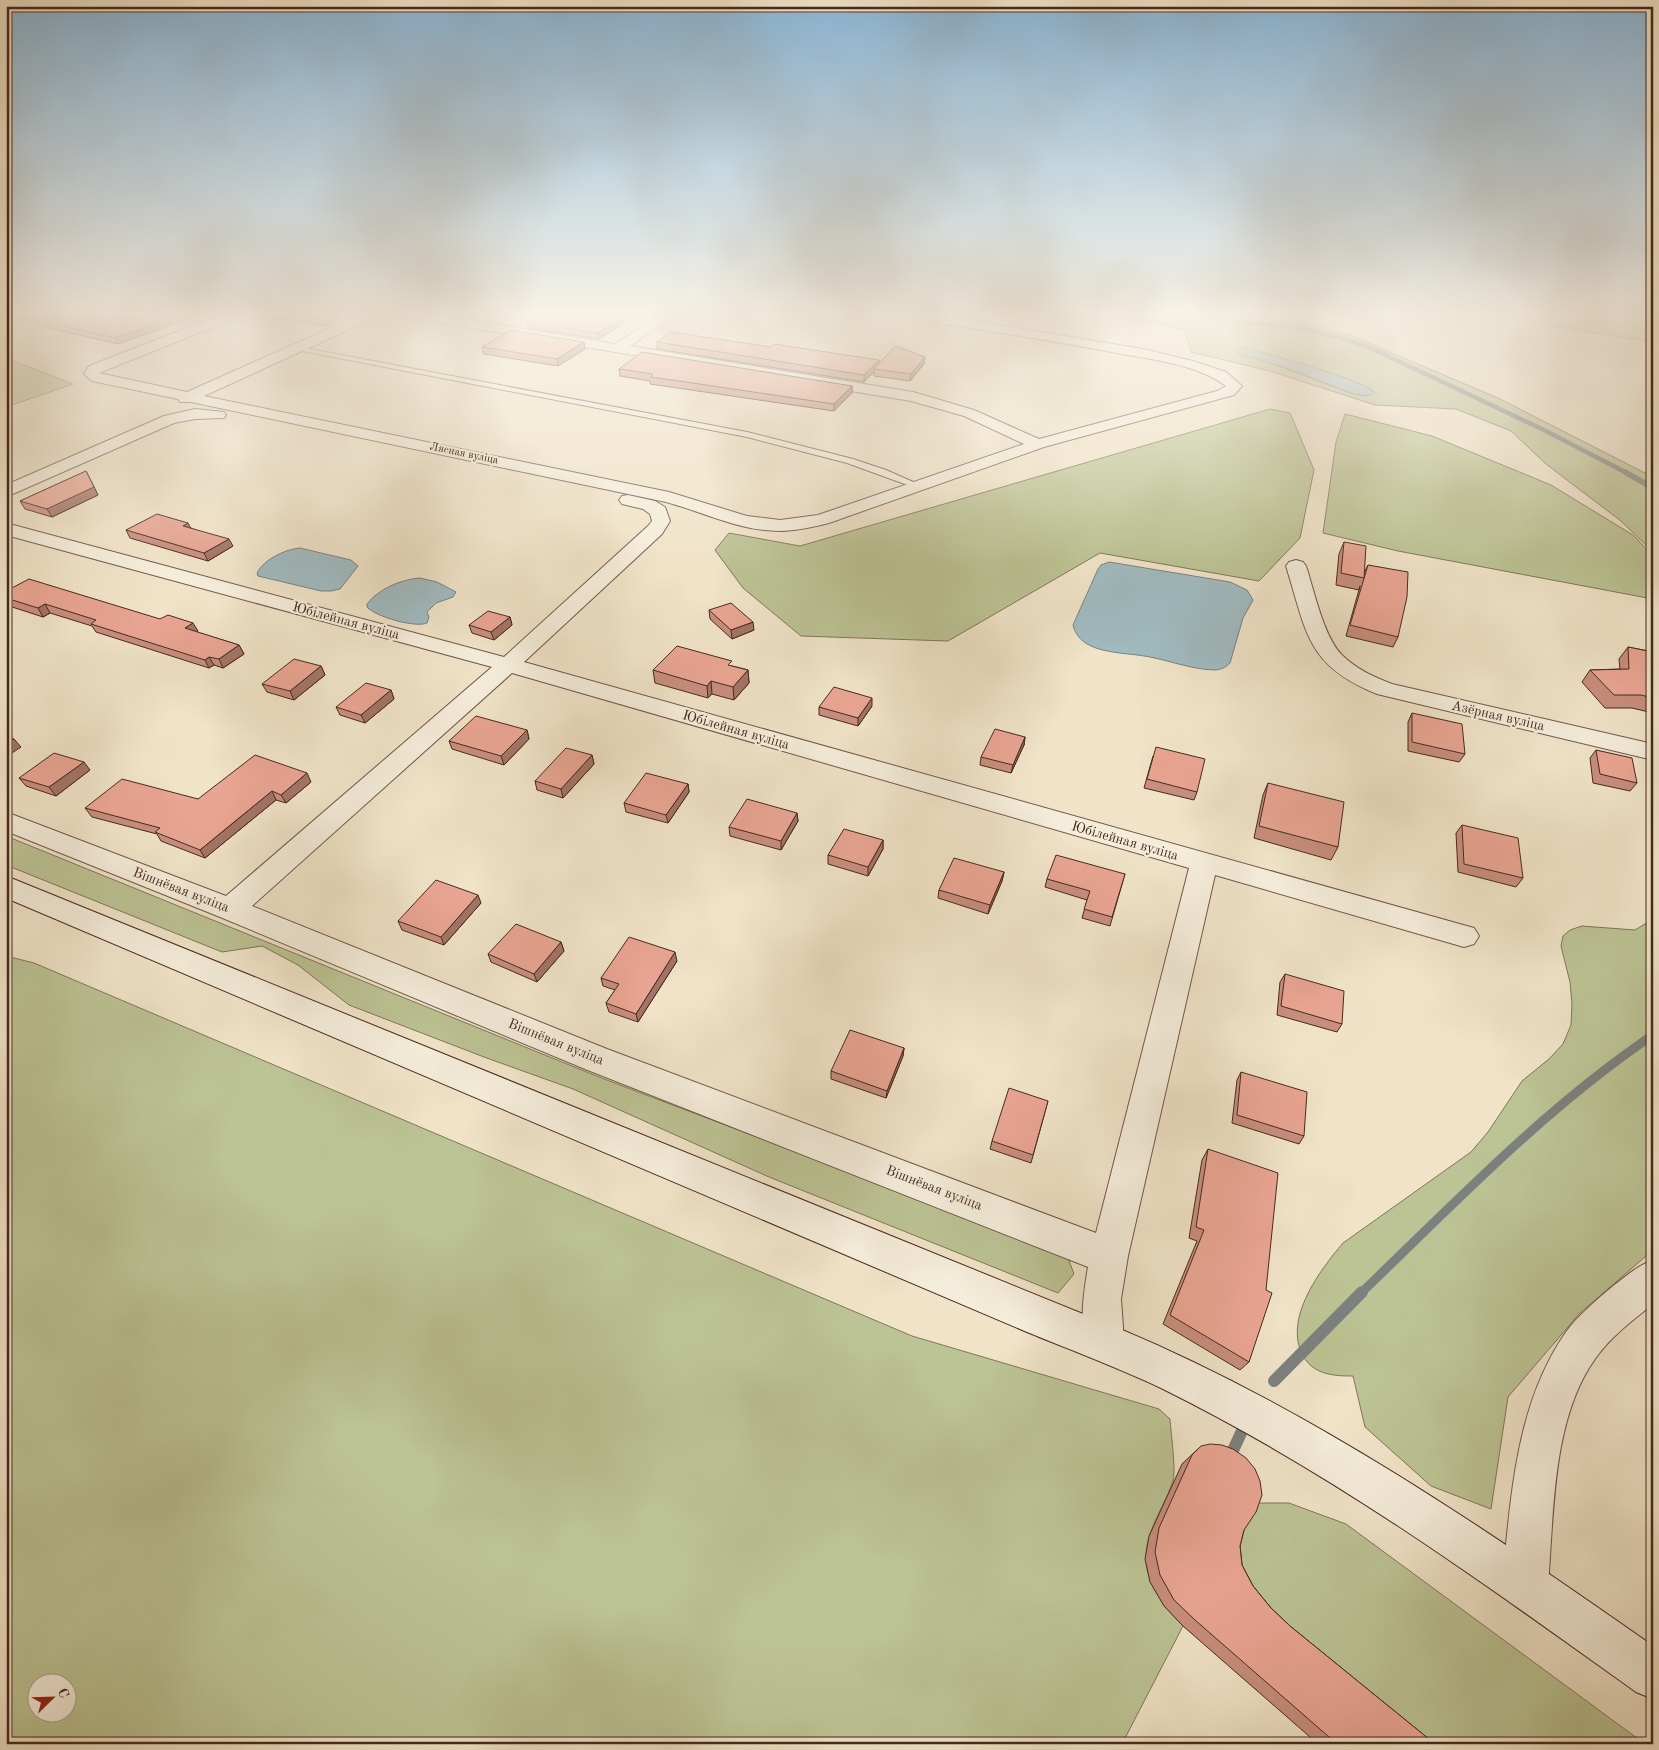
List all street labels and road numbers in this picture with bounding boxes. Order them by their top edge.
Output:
street label: Лясная вуліца [429,441,500,467]
street label: Юбілейная вуліца [291,600,401,642]
street label: Азёрная вуліца [1450,698,1546,734]
street label: Юбілейная вуліца [681,708,791,752]
street label: Юбілейная вуліца [1070,819,1180,863]
street label: Вішнёвая вуліца [131,865,231,915]
street label: Вішнёвая вуліца [506,1016,606,1068]
street label: Вішнёвая вуліца [884,1163,984,1213]

